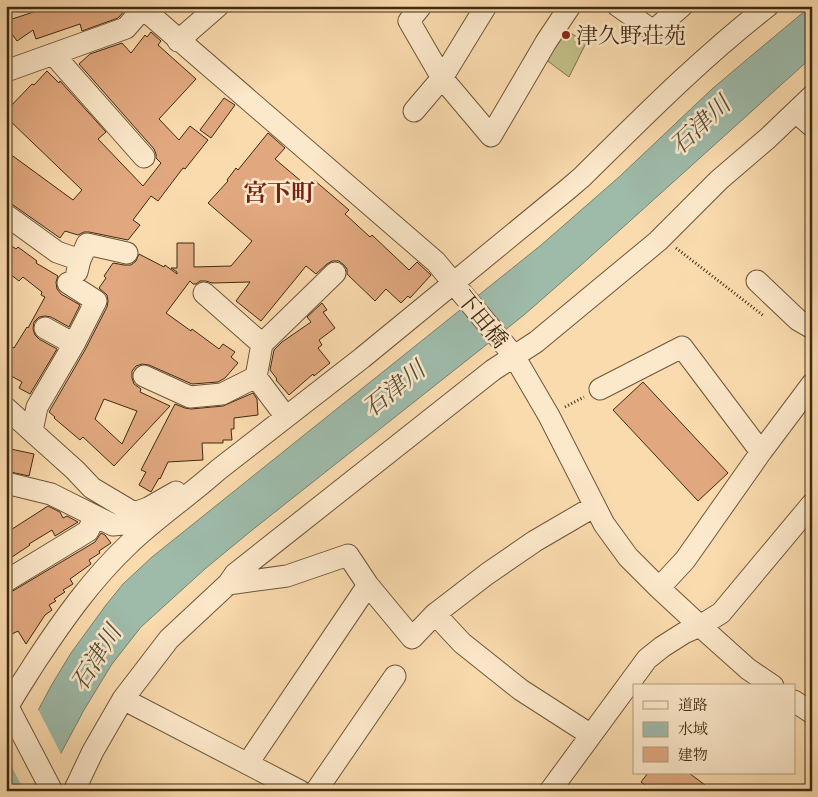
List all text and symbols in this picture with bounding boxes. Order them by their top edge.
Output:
place label: 津久野荘苑 [576,21,686,50]
marker: 津久野荘苑 [560,29,572,41]
water label: 石津川 [663,87,739,161]
district label: 宮下町 [243,177,315,208]
street label: 下田橋 [451,285,515,354]
water label: 石津川 [356,352,434,423]
water label: 石津川 [63,616,129,696]
legend [633,684,796,774]
text: 道路 [678,695,708,714]
text: 水域 [678,719,708,738]
text: 建物 [678,745,708,764]

